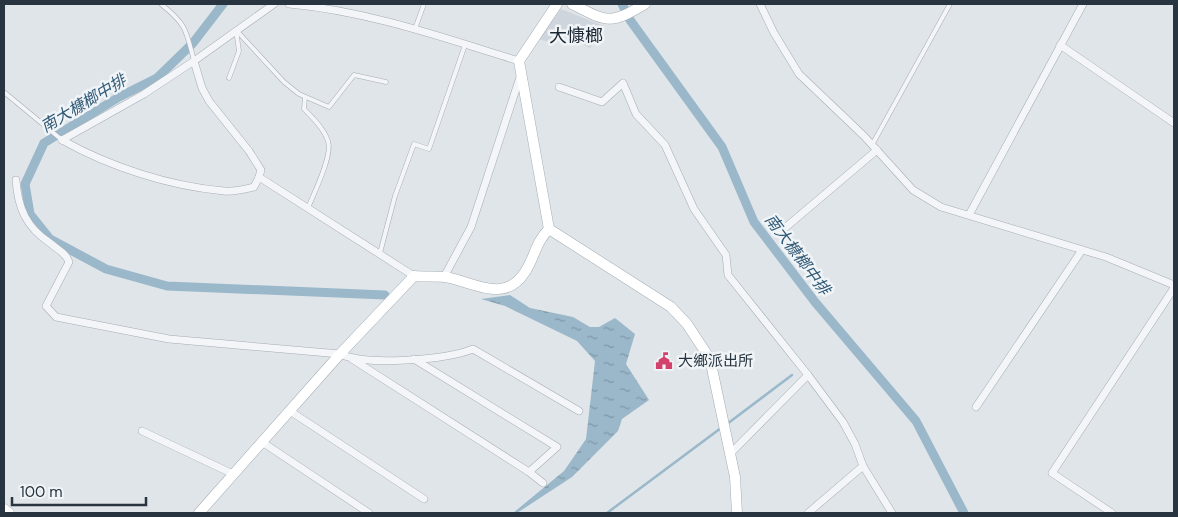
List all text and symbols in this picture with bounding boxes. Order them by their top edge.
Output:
district label: 大慷榔 [549,24,603,48]
water label: 南大槺榔中排 [37,69,132,137]
water label: 南大槺榔中排 [760,210,836,301]
public building icon: 大鄉派出所 [654,351,674,371]
place label: 大鄉派出所 [678,351,753,371]
scale bar [12,474,146,506]
text: 100 m [20,482,63,502]

